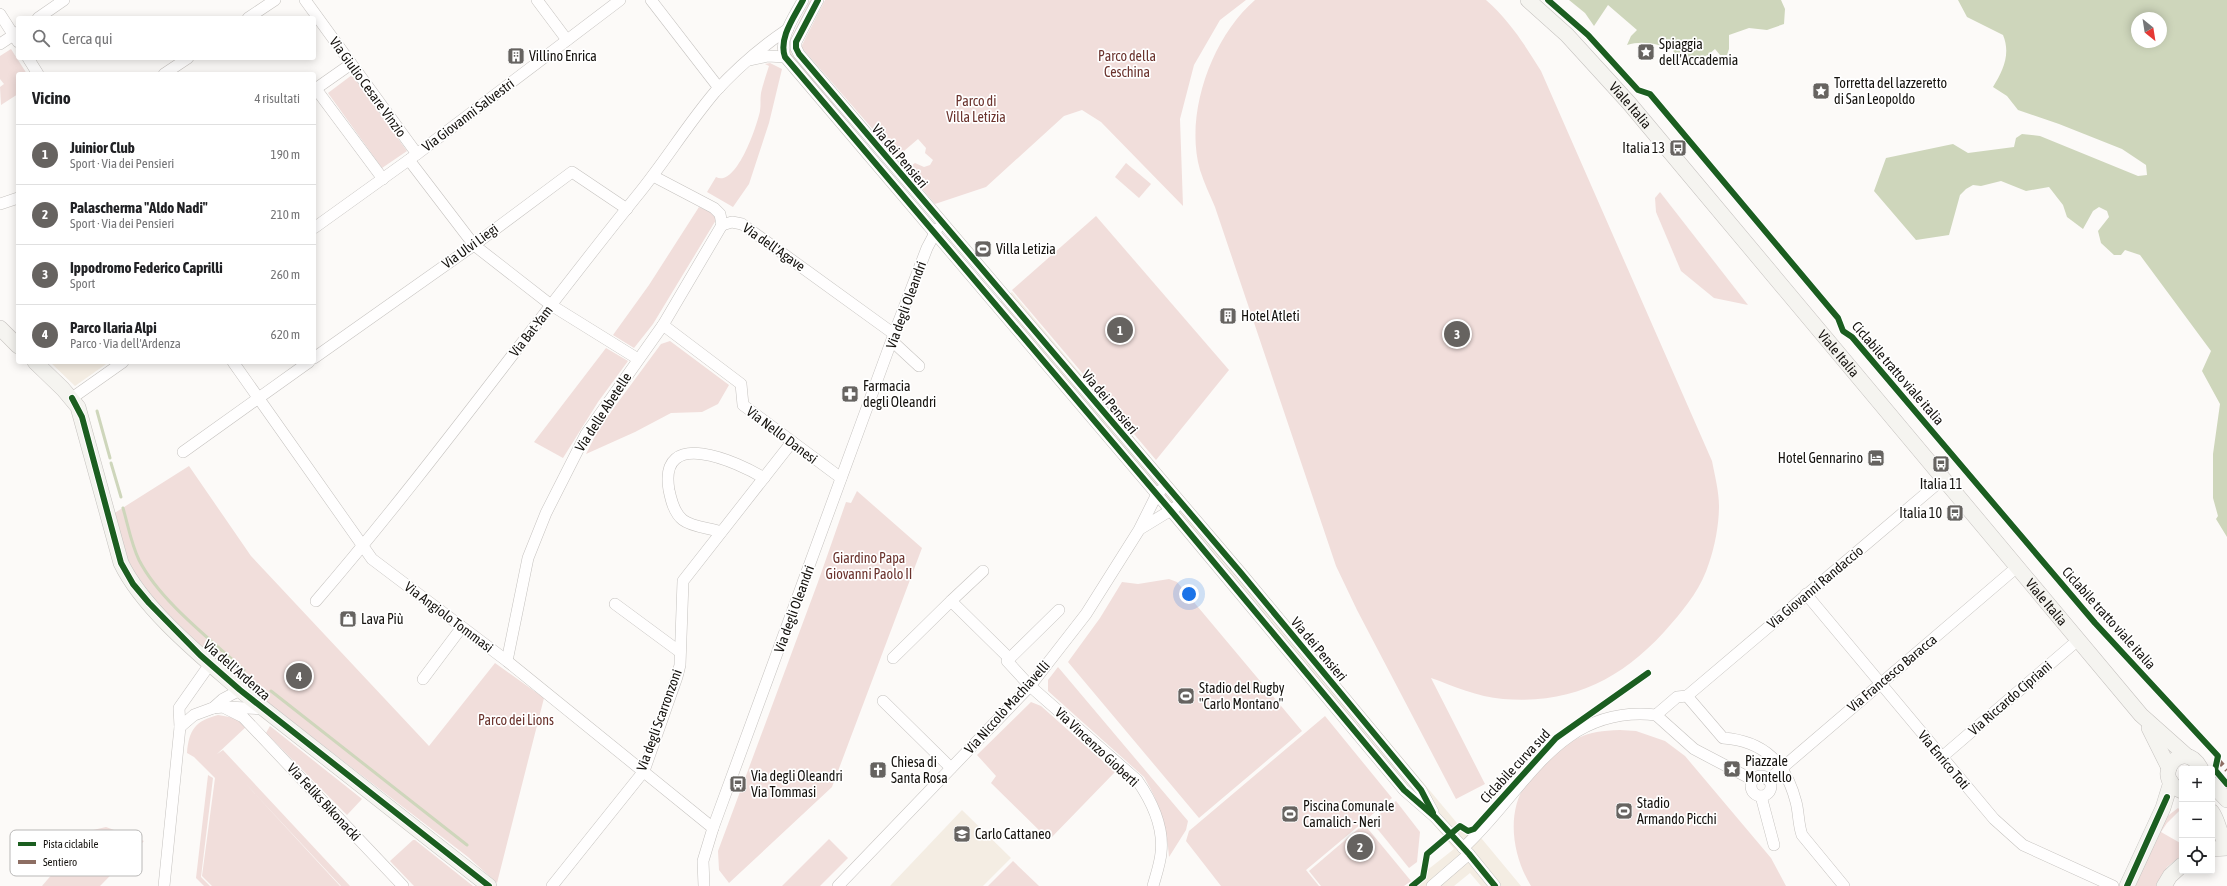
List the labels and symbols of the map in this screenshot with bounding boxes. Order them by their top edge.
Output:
north arrow [2131,12,2167,48]
street label: Via Giulio Cesare Vinzio [326,34,410,140]
place label: Spiaggia dell'Accademia [1659,36,1738,68]
place icon: Spiaggia dell'Accademia [1636,42,1656,62]
building icon: Villino Enrica [506,46,526,66]
place label: Villino Enrica [529,48,597,64]
park label: Parco della Ceschina [1098,48,1156,80]
street label: Via Giovanni Salvestri [419,75,517,155]
place label: Torretta del lazzeretto di San Leopoldo [1834,75,1947,107]
street label: Viale Italia [1606,79,1655,132]
place icon: Torretta del lazzeretto di San Leopoldo [1811,81,1831,101]
park label: Parco di Villa Letizia [946,93,1006,125]
street label: Via dei Pensieri [869,121,931,191]
bus stop icon: Italia 13 [1668,138,1688,158]
place label: Italia 13 [1622,140,1665,156]
street label: Via Ulvi Liegi [439,220,501,272]
street label: Via dell'Agave [740,220,808,274]
sports icon: Villa Letizia [973,239,993,259]
place label: Villa Letizia [996,241,1056,257]
street label: Via degli Oleandri [883,259,929,351]
street label: Via Bat-Yam [506,302,556,360]
building icon: Hotel Atleti [1218,306,1238,326]
place label: Hotel Atleti [1241,308,1300,324]
pin: 1 [1107,315,1133,345]
street label: Ciclabile tratto viale italia [1849,318,1947,428]
pin: 3 [1444,319,1470,349]
street label: Viale Italia [1814,327,1863,380]
street label: Via dei Pensieri [1079,367,1141,437]
street label: Via delle Abetelle [572,370,634,454]
place label: Farmacia degli Oleandri [863,378,936,410]
pharmacy icon: Farmacia degli Oleandri [840,384,860,404]
street label: Via Nello Danesi [743,403,821,467]
hotel icon: Hotel Gennarino [1866,448,1886,468]
place label: Hotel Gennarino [1778,450,1863,466]
bus stop icon: Italia 11 [1931,454,1951,474]
place label: Italia 11 [1920,476,1962,492]
bus stop icon: Italia 10 [1945,503,1965,523]
place label: Italia 10 [1899,505,1942,521]
street label: Via Giovanni Randaccio [1764,542,1866,632]
park label: Giardino Papa Giovanni Paolo II [826,550,912,582]
street label: Via degli Oleandri [771,563,817,655]
street label: Ciclabile tratto viale italia [2059,564,2159,672]
street label: Viale Italia [2022,575,2071,629]
street label: Via Angiolo Tommasi [402,578,496,656]
your location [1179,584,1199,604]
shop icon: Lava Più [338,609,358,629]
place label: Lava Più [361,611,404,627]
street label: Via dei Pensieri [1288,614,1350,684]
street label: Via Francesco Baracca [1844,631,1940,715]
street label: Via dell'Ardenza [200,637,274,703]
street label: Via Niccolò Machiavelli [961,657,1053,757]
street label: Via Riccardo Cipriani [1965,658,2055,738]
pin: 4 [286,661,312,691]
street label: Via degli Scarronzoni [633,667,685,773]
place label: Stadio del Rugby "Carlo Montano" [1199,680,1285,712]
sports icon: Stadio del Rugby "Carlo Montano" [1176,686,1196,706]
street label: Via Vincenzo Gioberti [1052,704,1142,790]
park label: Parco dei Lions [478,712,554,728]
street label: Ciclabile curva sud [1477,726,1553,806]
street label: Via Enrico Toti [1915,727,1973,793]
place label: Piazzale Montello [1745,753,1792,785]
place label: Chiesa di Santa Rosa [891,754,948,786]
place icon: Piazzale Montello [1722,759,1742,779]
street label: Via Feliks Bikonacki [284,760,364,844]
church icon: Chiesa di Santa Rosa [868,760,888,780]
place label: Via degli Oleandri Via Tommasi [751,768,843,800]
bus stop icon: Via degli Oleandri Via Tommasi [728,774,748,794]
place label: Stadio Armando Picchi [1637,795,1717,827]
place label: Piscina Comunale Camalich - Neri [1303,798,1394,830]
sports icon: Stadio Armando Picchi [1614,801,1634,821]
sports icon: Piscina Comunale Camalich - Neri [1280,804,1300,824]
school or university icon: Carlo Cattaneo [952,824,972,844]
place label: Carlo Cattaneo [975,826,1051,842]
legend [10,830,142,876]
pin: 2 [1347,832,1373,862]
text: Pista ciclabile [43,838,99,850]
text: Sentiero [43,856,77,868]

